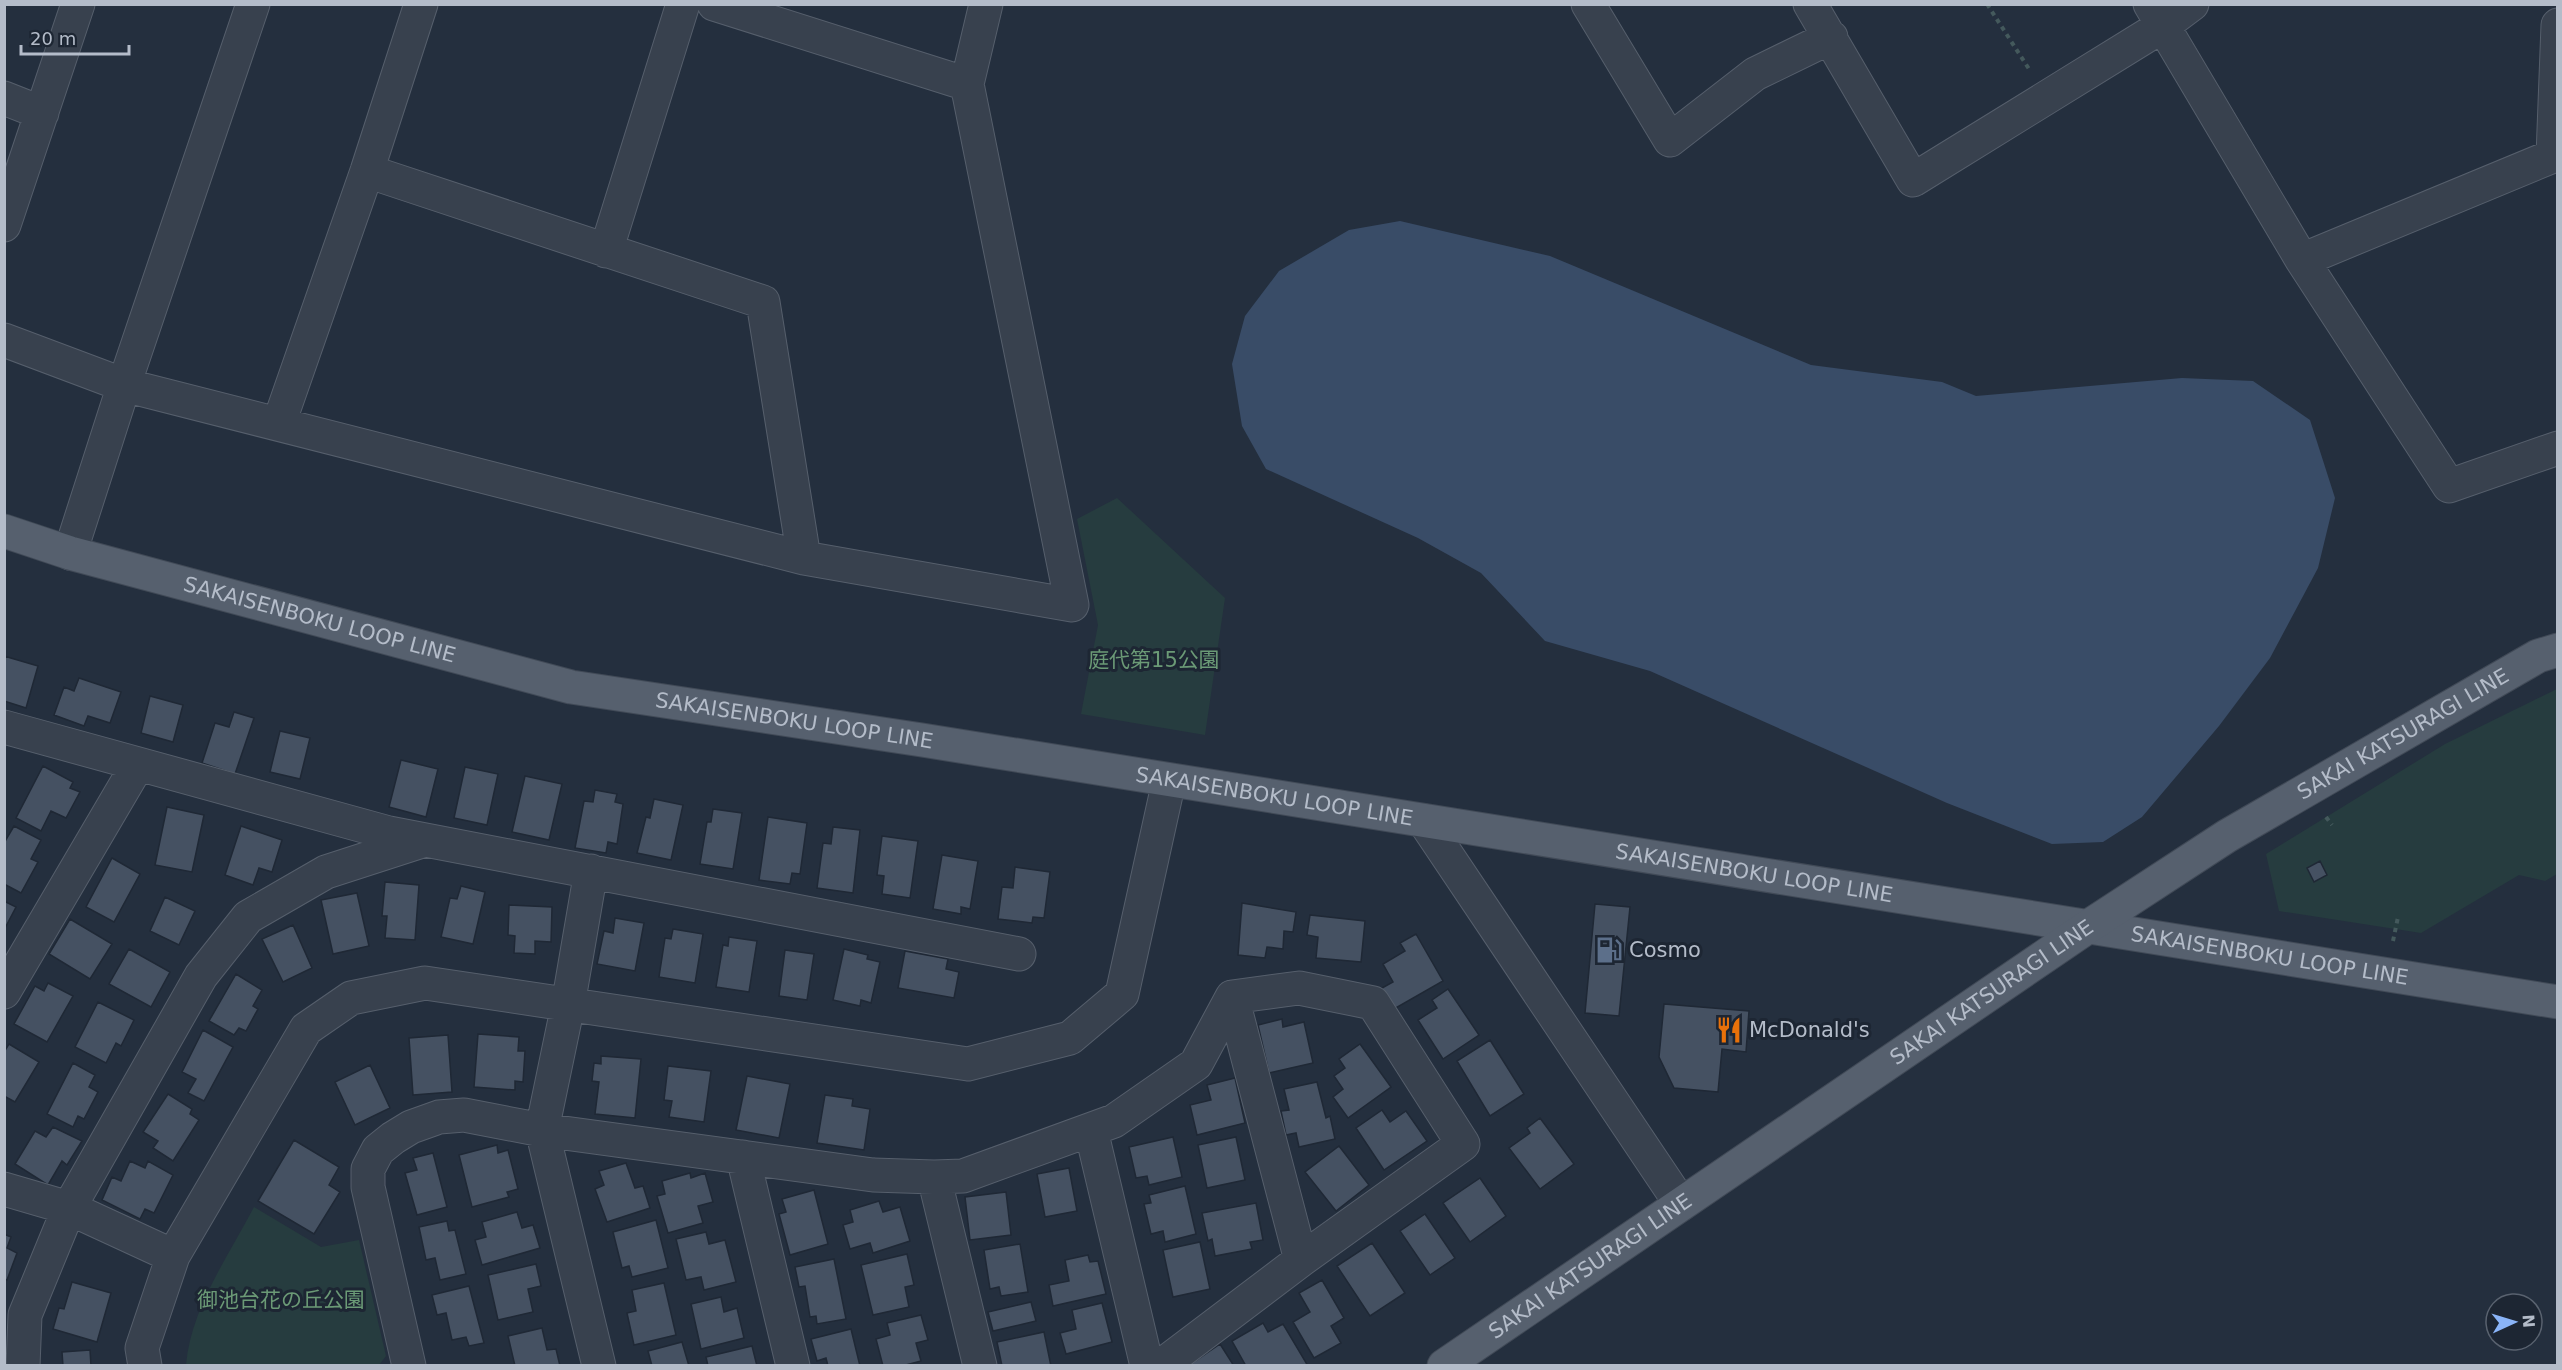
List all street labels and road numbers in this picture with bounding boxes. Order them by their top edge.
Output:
street label: SAKAISENBOKU LOOP LINE [181,572,458,668]
street label: SAKAI KATSURAGI LINE [2293,664,2513,805]
street label: SAKAISENBOKU LOOP LINE [654,688,935,754]
street label: SAKAISENBOKU LOOP LINE [1134,762,1415,830]
street label: SAKAISENBOKU LOOP LINE [1614,839,1895,907]
street label: SAKAI KATSURAGI LINE [1886,915,2098,1070]
street label: SAKAISENBOKU LOOP LINE [2129,922,2410,990]
street label: SAKAI KATSURAGI LINE [1484,1189,1696,1344]

